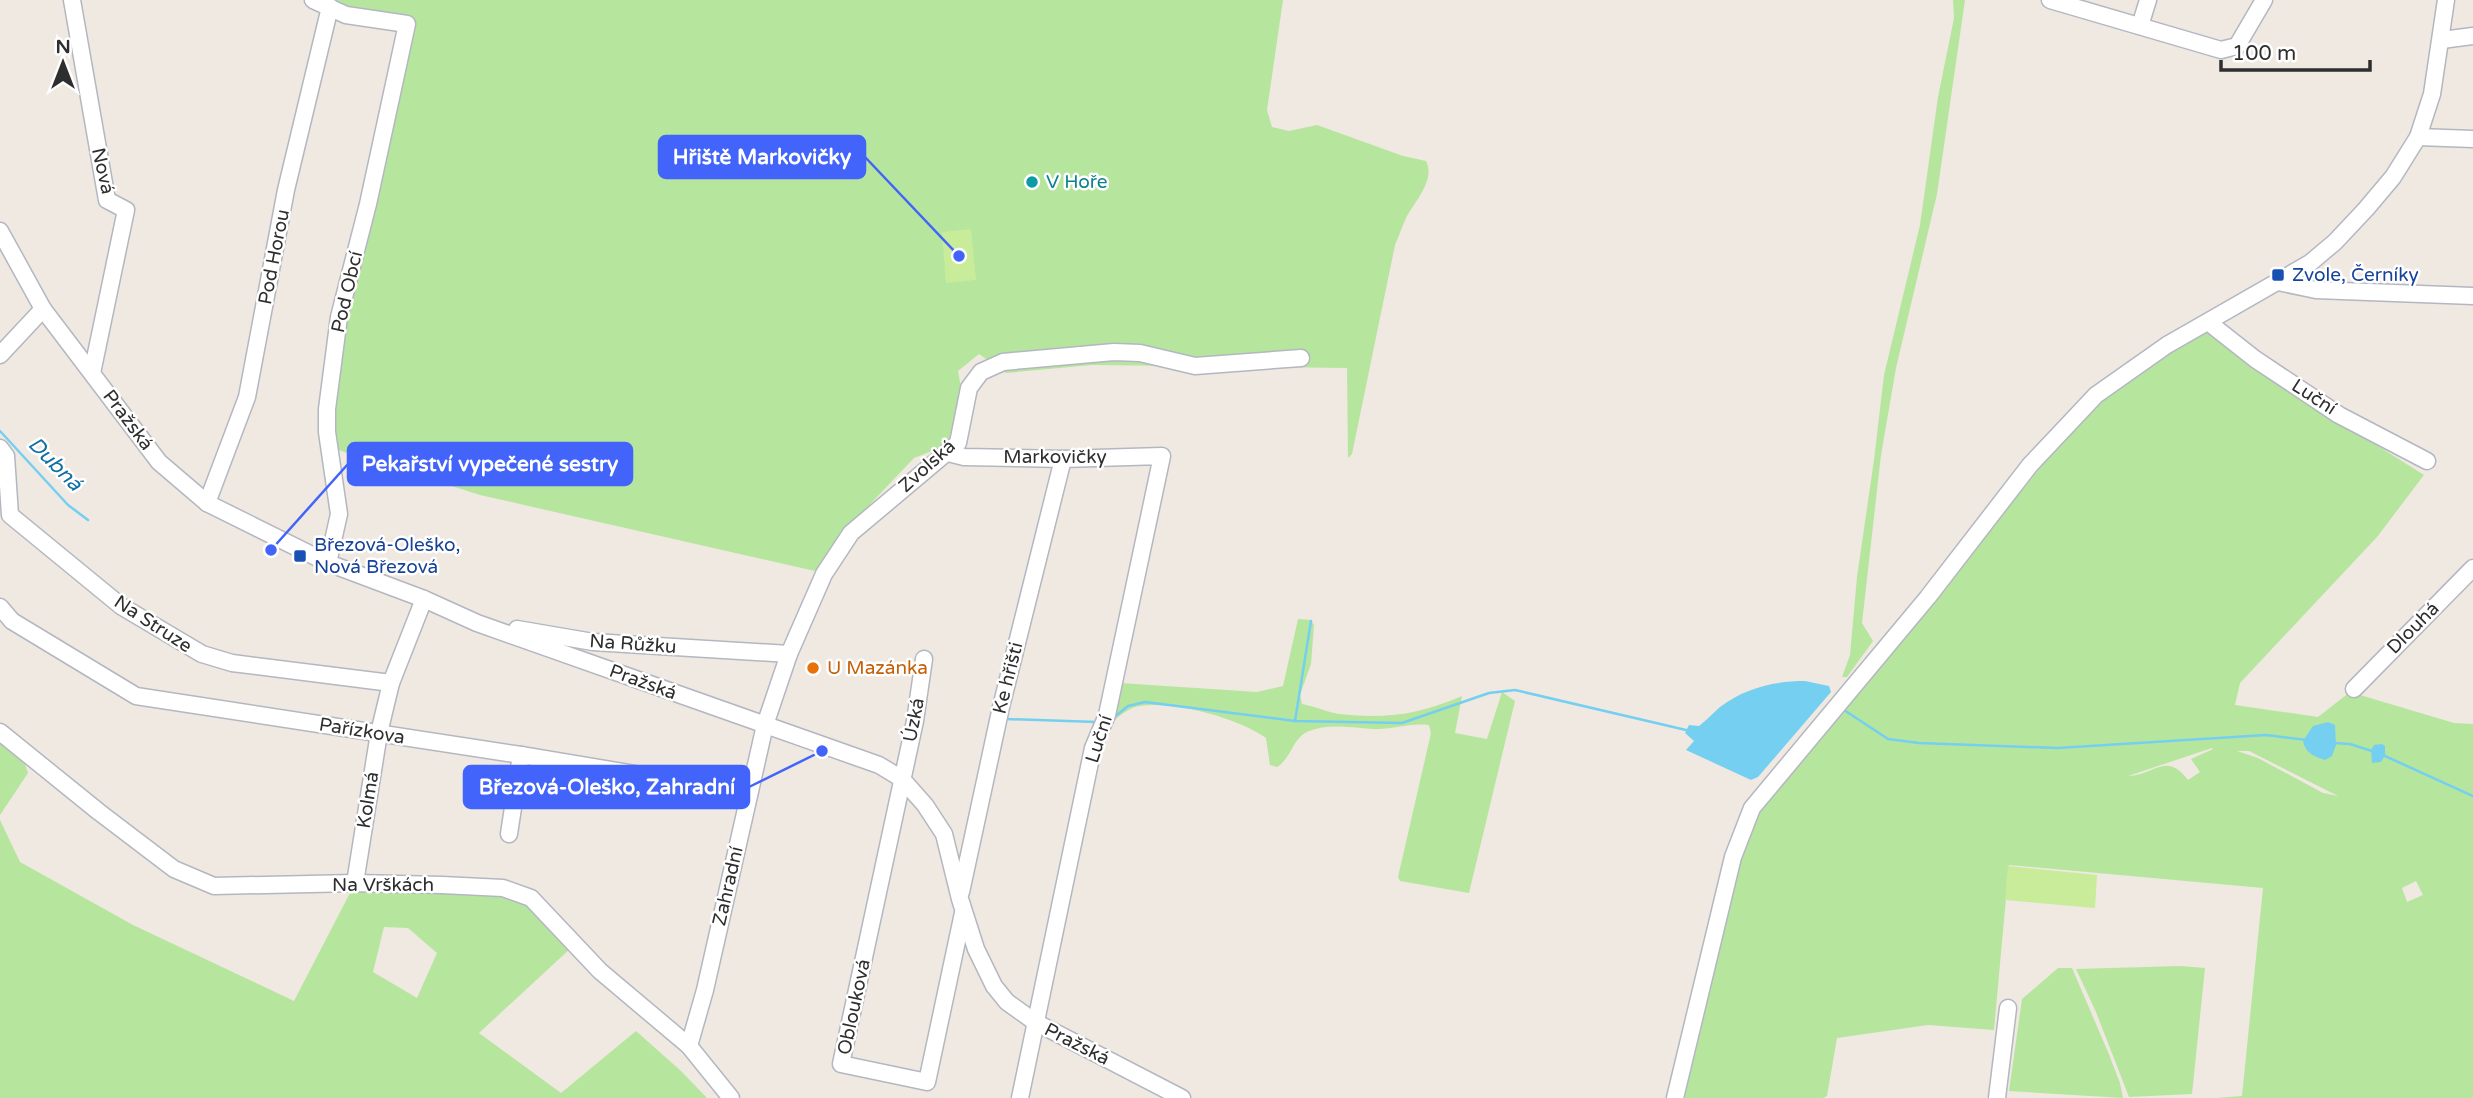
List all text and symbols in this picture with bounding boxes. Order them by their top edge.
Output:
north arrow [28,28,98,98]
scale bar [2221,28,2370,72]
text: N [55,36,71,58]
text: 100 m [2232,41,2296,66]
callout: Hřiště Markovičky [659,136,865,178]
text: Hřiště Markovičky [673,145,852,170]
street label: Nová [87,146,119,196]
place label: V Hoře [1046,171,1108,193]
marker: V Hoře [1024,174,1040,190]
street label: Pod Horou [254,207,294,307]
street label: Pod Obcí [327,249,367,335]
place label: Zvole, Černíky [2292,264,2419,286]
marker: Zvole, Černíky [2270,267,2286,283]
street label: Luční [2287,374,2341,420]
street label: Pražská [98,385,158,455]
water label: Dubná [23,432,88,497]
street label: Zvolská [894,435,960,497]
callout: Pekařství vypečené sestry [348,443,632,485]
street label: Markovičky [1003,446,1107,468]
text: Pekařství vypečené sestry [362,452,619,477]
place label: Březová-Oleško, Nová Březová [314,534,460,578]
marker: Březová-Oleško, Nová Březová [292,548,308,564]
street label: Na Struze [110,591,196,657]
street label: Dlouhá [2383,598,2443,658]
street label: Na Růžku [589,630,677,658]
street label: Ke hřišti [988,640,1028,716]
place label: U Mazánka [827,657,928,679]
street label: Pražská [606,660,680,704]
marker: U Mazánka [805,660,821,676]
street label: Úzká [898,696,929,744]
street label: Luční [1081,712,1117,766]
street label: Pařízkova [317,713,407,749]
callout: Březová-Oleško, Zahradní [464,766,749,808]
street label: Kolmá [353,770,383,830]
text: Březová-Oleško, Zahradní [479,775,736,800]
street label: Zahradní [708,844,748,928]
street label: Na Vrškách [332,874,434,896]
street label: Oblouková [833,957,875,1057]
street label: Pražská [1041,1018,1113,1070]

